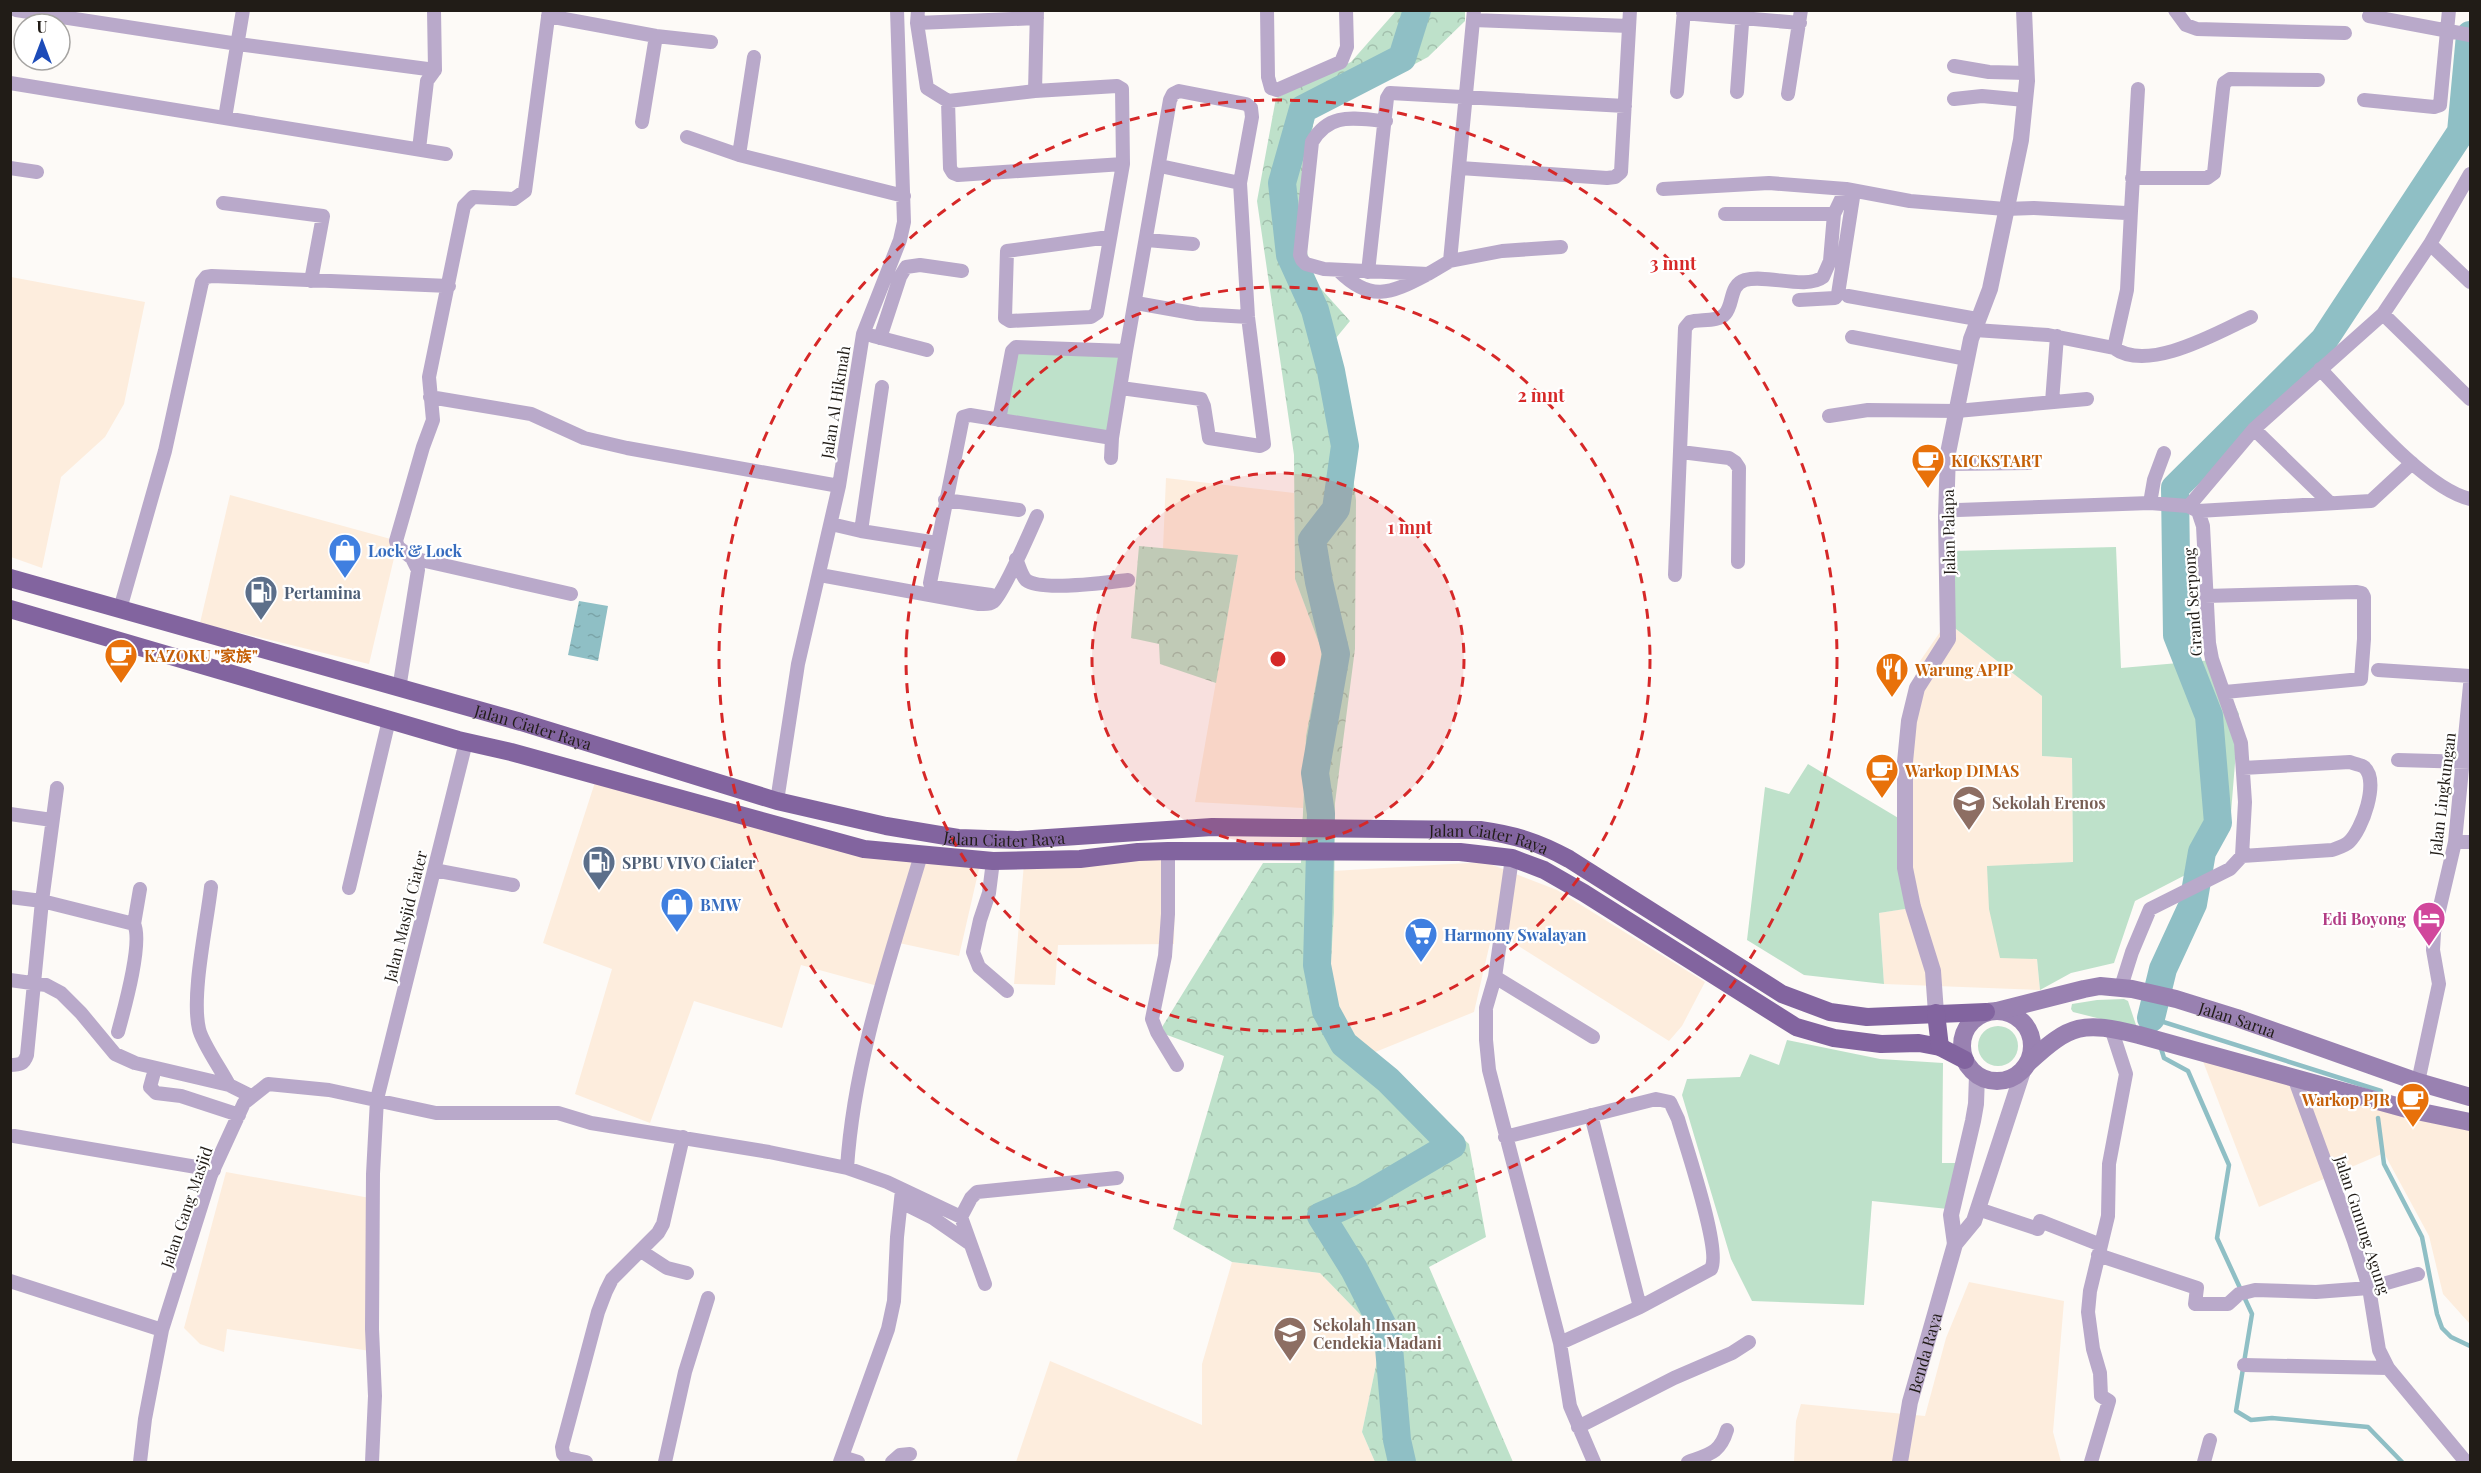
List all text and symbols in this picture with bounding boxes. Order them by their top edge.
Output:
north arrow [12,12,72,72]
text: U [36,16,48,37]
text: 3 mnt [1650,251,1697,275]
street label: Jalan Al Hikmah [816,343,854,461]
text: 2 mnt [1517,383,1565,407]
cafe icon: KICKSTART [1910,442,1946,489]
place label: KICKSTART [1951,450,2043,471]
street label: Jalan Palapa [1937,489,1959,576]
text: 1 mnt [1388,515,1433,539]
shop icon: Lock & Lock [327,532,363,579]
place label: Lock & Lock [368,540,463,561]
street label: Grand Serpong [2178,546,2206,657]
fuel station icon: Pertamina [243,574,279,621]
place label: Pertamina [284,582,362,603]
cafe icon: KAZOKU "家族" [103,637,139,684]
place label: KAZOKU "家族" [144,645,258,666]
centre of rings [1268,649,1288,669]
restaurant icon: Warung APIP [1874,651,1910,698]
place label: Warung APIP [1914,659,2013,680]
street label: Jalan Ciater Raya [471,699,595,754]
street label: Jalan Lingkungan [2424,731,2460,858]
cafe icon: Warkop DIMAS [1864,752,1900,799]
place label: Warkop DIMAS [1904,760,2019,781]
school or university icon: Sekolah Erenos [1951,784,1987,831]
place label: Sekolah Erenos [1992,792,2106,813]
street label: Jalan Ciater Raya [1428,819,1552,858]
street label: Jalan Ciater Raya [941,825,1066,851]
fuel station icon: SPBU VIVO Ciater [581,844,617,891]
street label: Jalan Masjid Ciater [378,848,431,985]
place label: SPBU VIVO Ciater [622,852,756,873]
shop icon: BMW [659,886,695,933]
place label: BMW [700,894,742,915]
hotel icon: Edi Boyong [2411,900,2447,947]
place label: Edi Boyong [2322,908,2406,929]
supermarket icon: Harmony Swalayan [1403,916,1439,963]
place label: Harmony Swalayan [1444,924,1587,945]
street label: Jalan Sarua [2196,996,2279,1042]
cafe icon: Warkop PJR [2395,1081,2431,1128]
place label: Warkop PJR [2301,1089,2391,1110]
street label: Jalan Gang Masjid [155,1143,217,1271]
street label: Jalan Gunung Agung [2330,1152,2396,1298]
street label: Benda Raya [1903,1310,1945,1396]
place label: Sekolah Insan Cendekia Madani [1313,1314,1442,1353]
school or university icon: Sekolah Insan Cendekia Madani [1272,1315,1308,1362]

